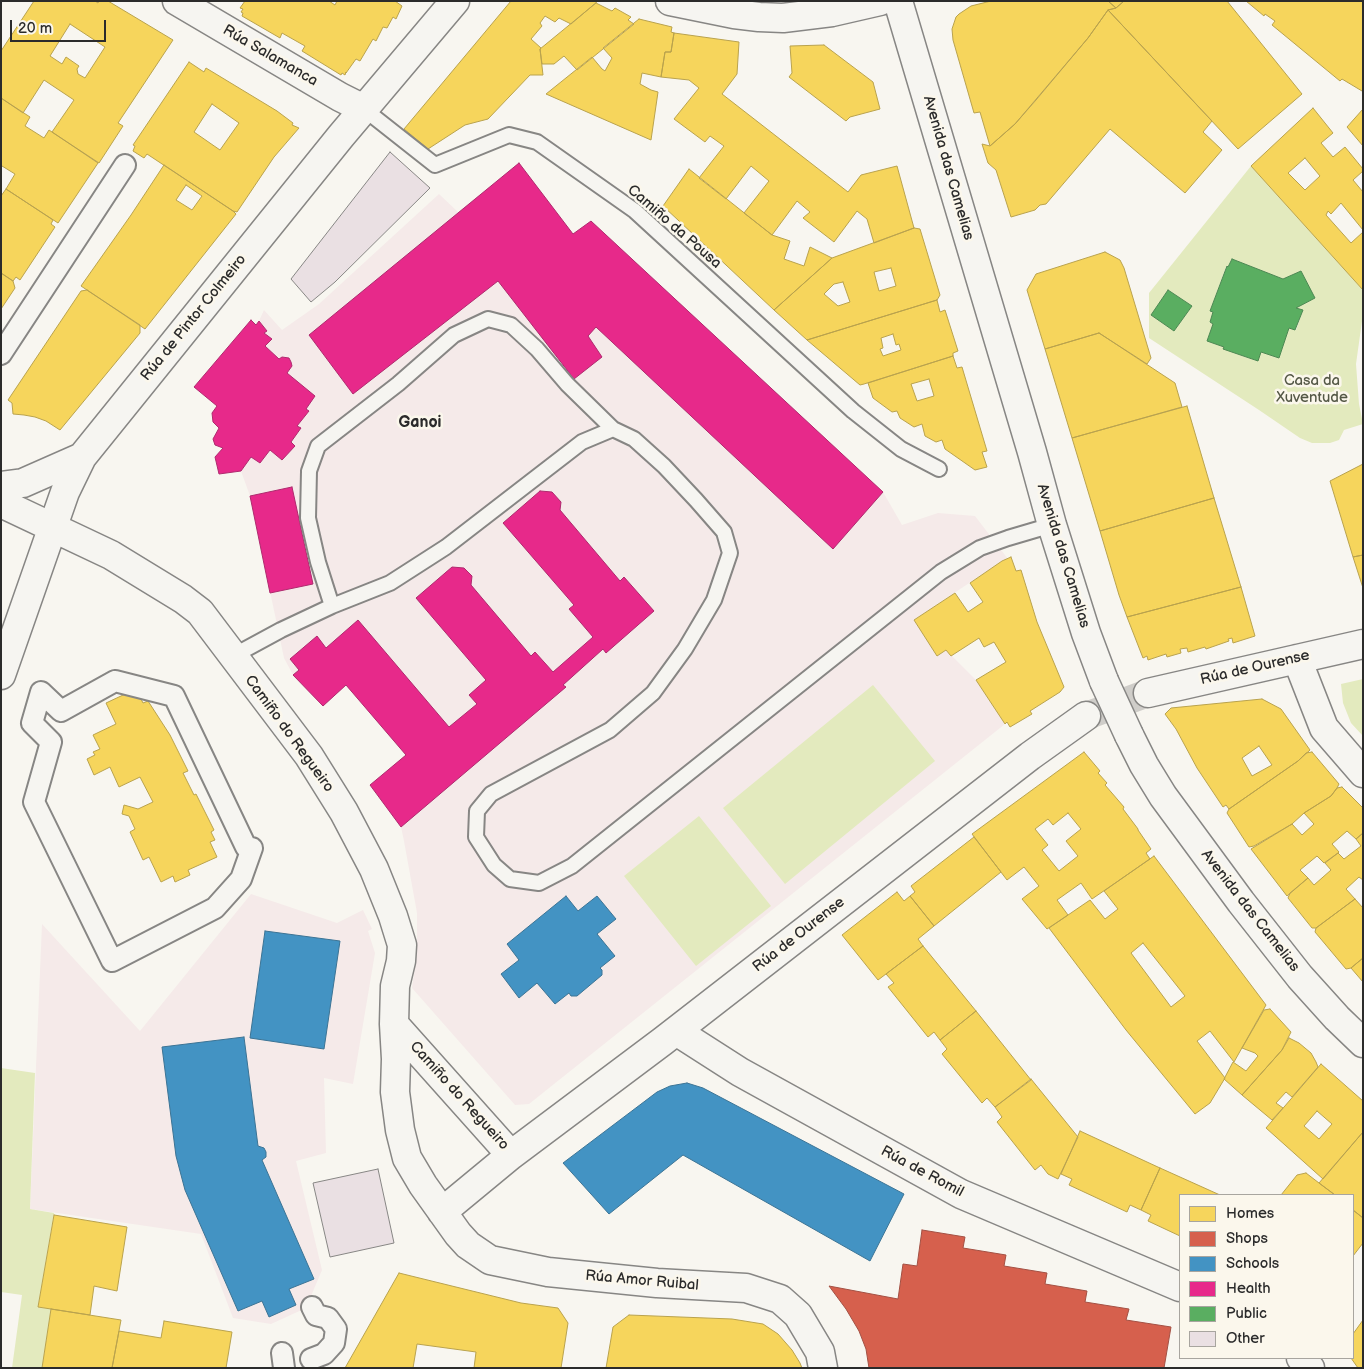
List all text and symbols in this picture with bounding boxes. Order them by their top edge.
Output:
scale bar [12,10,109,42]
text: 20 m [18,19,52,38]
street label: Rúa Salamanca [219,22,321,90]
street label: Avenida das Camelias [919,94,977,242]
street label: Camiño da Pousa [623,181,725,273]
street label: Rúa de Pintor Colmeiro [137,251,251,385]
park label: Casa da Xuventude [1276,372,1348,407]
district label: Ganoi [399,413,441,433]
street label: Avenida das Camelias [1033,482,1093,630]
street label: Rúa de Ourense [1199,647,1311,689]
street label: Camiño do Regueiro [241,672,337,796]
street label: Avenida das Camelias [1197,847,1303,975]
street label: Rúa de Ourense [750,894,848,976]
street label: Camiño do Regueiro [406,1038,512,1154]
street label: Rúa de Romil [877,1143,967,1201]
legend [1179,1194,1354,1359]
text: Homes [1226,1204,1274,1223]
text: Shops [1226,1229,1268,1248]
text: Schools [1226,1254,1279,1273]
street label: Rúa Amor Ruibal [585,1267,699,1295]
text: Health [1226,1279,1271,1298]
text: Public [1226,1304,1267,1323]
text: Other [1226,1329,1265,1348]

